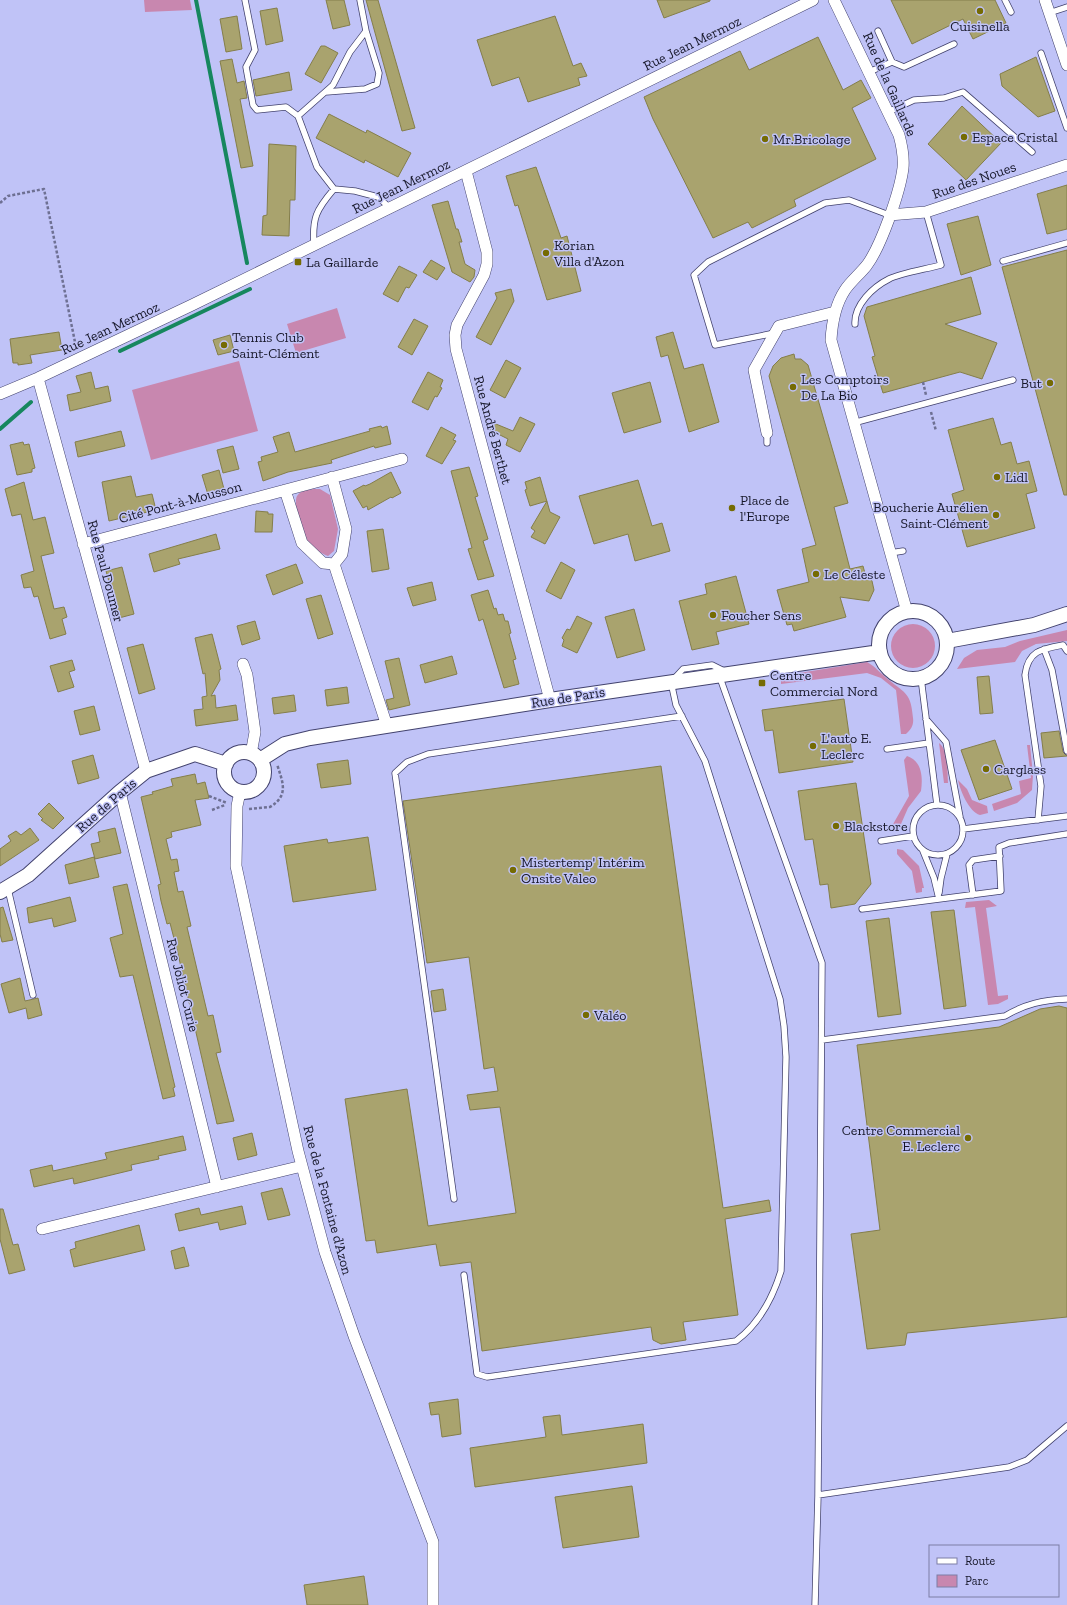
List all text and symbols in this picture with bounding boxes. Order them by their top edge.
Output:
marker: Cuisinella [975,6,985,16]
street label: Rue Jean Mermoz [640,12,744,75]
place label: Cuisinella [950,18,1010,35]
street label: Rue de la Gaillarde [859,30,920,139]
place label: Espace Cristal [972,129,1058,146]
place label: Mr.Bricolage [773,131,851,148]
marker: Espace Cristal [959,132,969,142]
marker: Mr.Bricolage [760,134,770,144]
street label: Rue Jean Mermoz [349,155,453,218]
street label: Rue des Noues [930,158,1018,203]
place label: Korian Villa d'Azon [553,237,624,270]
marker: Korian Villa d'Azon [541,248,551,258]
place label: La Gaillarde [306,254,379,271]
marker: La Gaillarde [293,257,303,267]
street label: Rue Jean Mermoz [58,298,163,359]
place label: Tennis Club Saint-Clément [232,329,320,362]
marker: Tennis Club Saint-Clément [219,340,229,350]
place label: Les Comptoirs De La Bio [801,371,889,404]
street label: Rue André Berthet [470,374,515,487]
place label: But [1020,375,1043,392]
marker: But [1045,378,1055,388]
marker: Les Comptoirs De La Bio [788,382,798,392]
place label: Lidl [1005,469,1028,486]
marker: Lidl [992,472,1002,482]
street label: Cité Pont-à-Mousson [117,478,243,527]
place label: Place de l'Europe [740,492,790,525]
place label: Boucherie Aurélien Saint-Clément [873,499,989,532]
marker: Place de l'Europe [727,503,737,513]
marker: Boucherie Aurélien Saint-Clément [991,510,1001,520]
street label: Rue Paul Doumer [84,518,127,624]
place label: Le Céleste [824,566,886,583]
marker: Le Céleste [811,569,821,579]
place label: Foucher Sens [721,607,802,624]
marker: Foucher Sens [708,610,718,620]
place label: Centre Commercial Nord [770,667,878,700]
marker: Centre Commercial Nord [757,678,767,688]
street label: Rue de Paris [530,683,606,712]
place label: L'auto E. Leclerc [821,730,872,763]
marker: L'auto E. Leclerc [808,741,818,751]
place label: Carglass [994,761,1046,778]
marker: Carglass [981,764,991,774]
street label: Rue de Paris [73,775,140,836]
place label: Blackstore [844,818,908,835]
marker: Blackstore [831,821,841,831]
place label: Mistertemp' Intérim Onsite Valeo [521,854,645,887]
marker: Mistertemp' Intérim Onsite Valeo [508,865,518,875]
street label: Rue Joliot Curie [163,937,202,1034]
place label: Valéo [593,1007,626,1024]
marker: Valéo [581,1010,591,1020]
place label: Centre Commercial E. Leclerc [842,1122,960,1155]
street label: Rue de la Fontaine d'Azon [299,1124,356,1277]
marker: Centre Commercial E. Leclerc [963,1133,973,1143]
legend [929,1545,1059,1597]
text: Route [965,1554,996,1568]
text: Parc [965,1574,989,1588]

